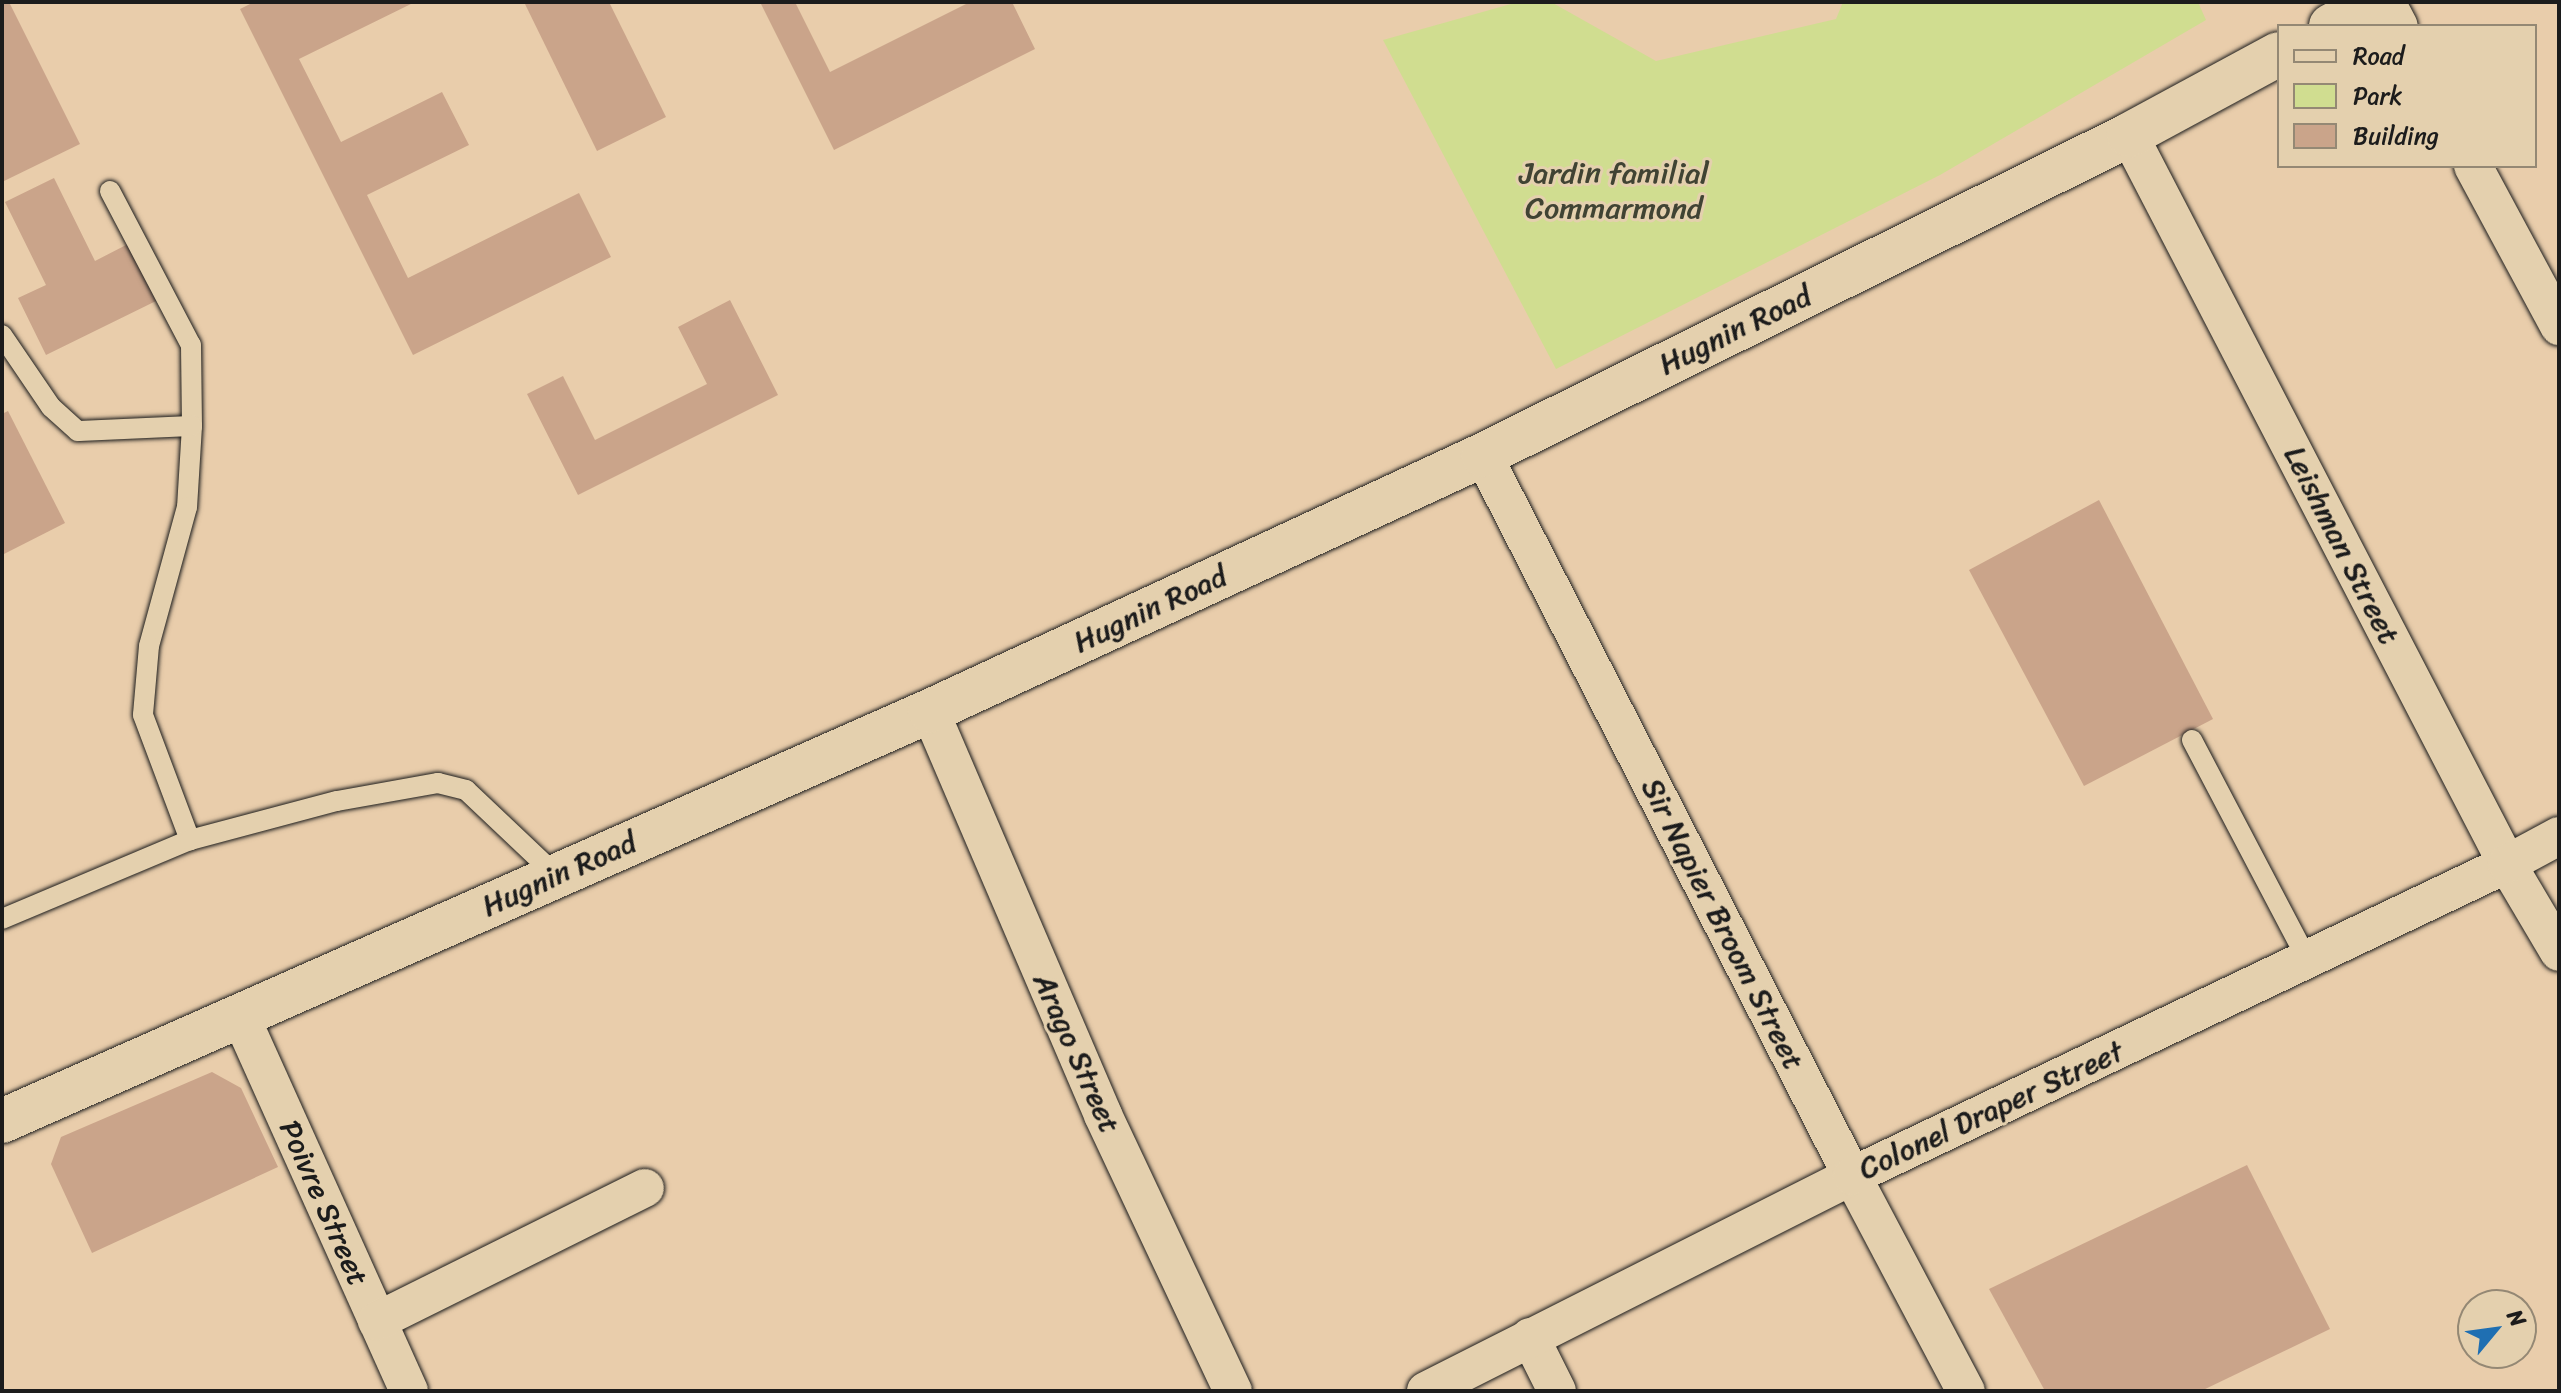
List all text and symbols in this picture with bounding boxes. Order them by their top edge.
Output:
legend [2277,24,2537,168]
text: Road [2353,35,2404,77]
text: Park [2353,75,2402,117]
text: Building [2353,115,2439,157]
park label: Jardin familial Commarmond [1519,155,1709,226]
street label: Hugnin Road [1653,278,1817,382]
street label: Leishman Street [2277,440,2407,650]
street label: Hugnin Road [1067,558,1233,660]
street label: Sir Napier Broom Street [1634,773,1812,1075]
street label: Hugnin Road [476,824,642,924]
street label: Arago Street [1025,967,1129,1139]
street label: Colonel Draper Street [1853,1033,2129,1187]
street label: Poivre Street [271,1115,377,1291]
north arrow [2457,1289,2537,1369]
text: N [2496,1302,2537,1334]

